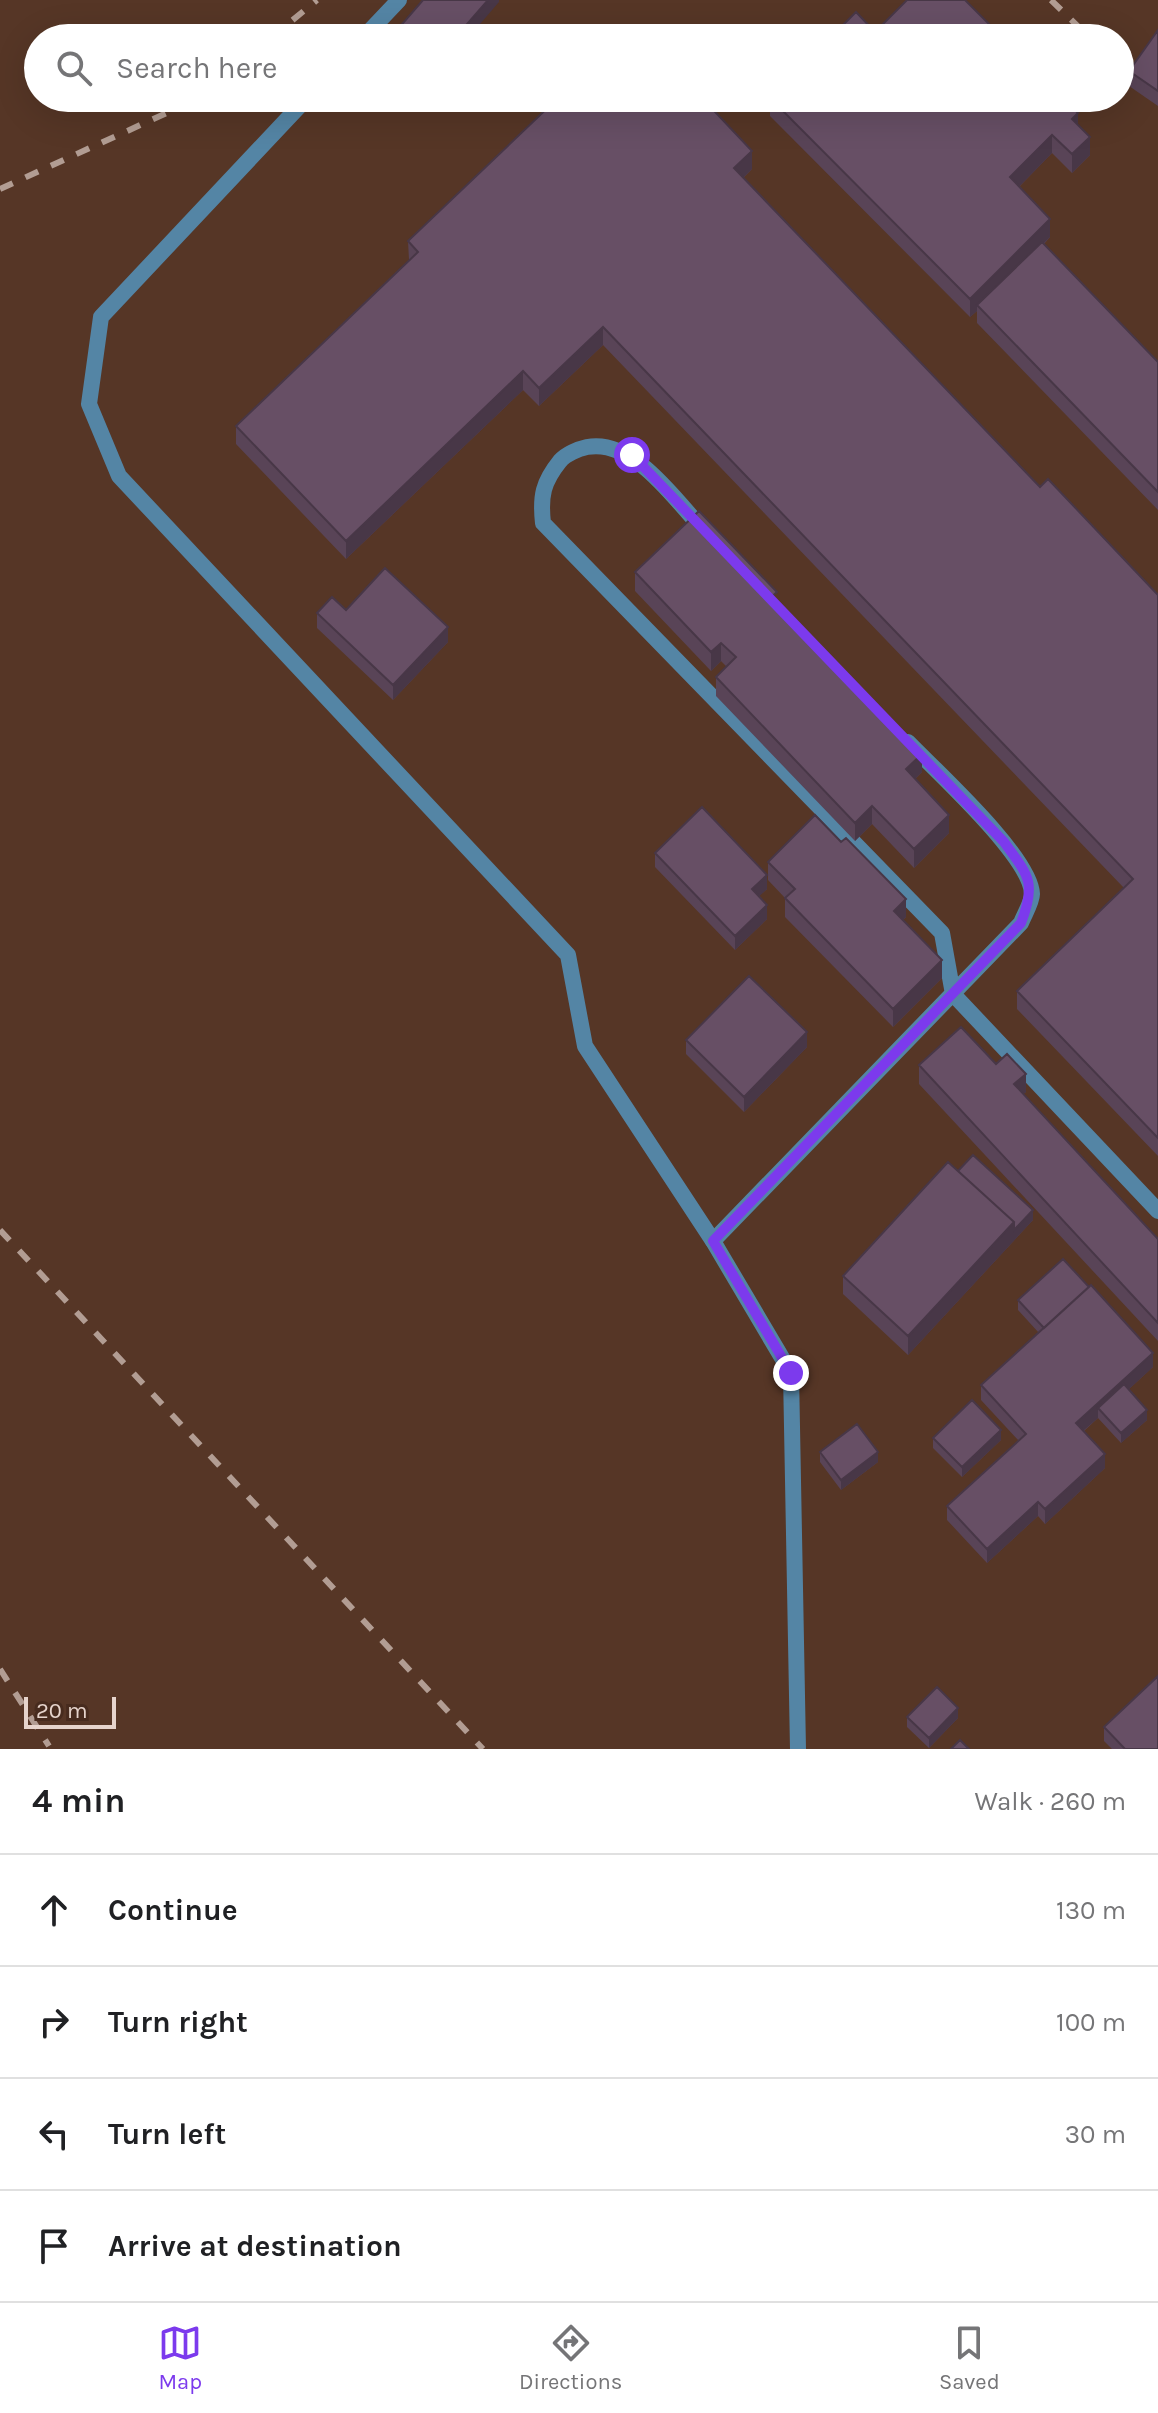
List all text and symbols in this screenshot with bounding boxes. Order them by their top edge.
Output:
search box [24,24,1134,112]
icon: search [52,46,96,90]
text: Search here [116,50,277,86]
route start [614,437,650,473]
route end [773,1355,809,1391]
scale bar [24,1693,116,1729]
text: 20 m [36,1698,88,1724]
text: 4 min [32,1781,125,1821]
text: Walk · 260 m [974,1786,1126,1817]
icon: ahead [32,1888,76,1932]
text: Continue [108,1892,238,1928]
text: 130 m [1056,1895,1126,1926]
icon: right [32,2000,76,2044]
text: Turn right [108,2004,248,2040]
text: 100 m [1056,2007,1126,2038]
icon: left [32,2112,76,2156]
text: Turn left [108,2116,226,2152]
text: 30 m [1065,2119,1126,2150]
icon: arrive [32,2224,76,2268]
text: Arrive at destination [108,2228,402,2264]
tab: Map [158,2321,202,2395]
tab: Directions [519,2321,622,2395]
tab: Saved [939,2321,1000,2395]

